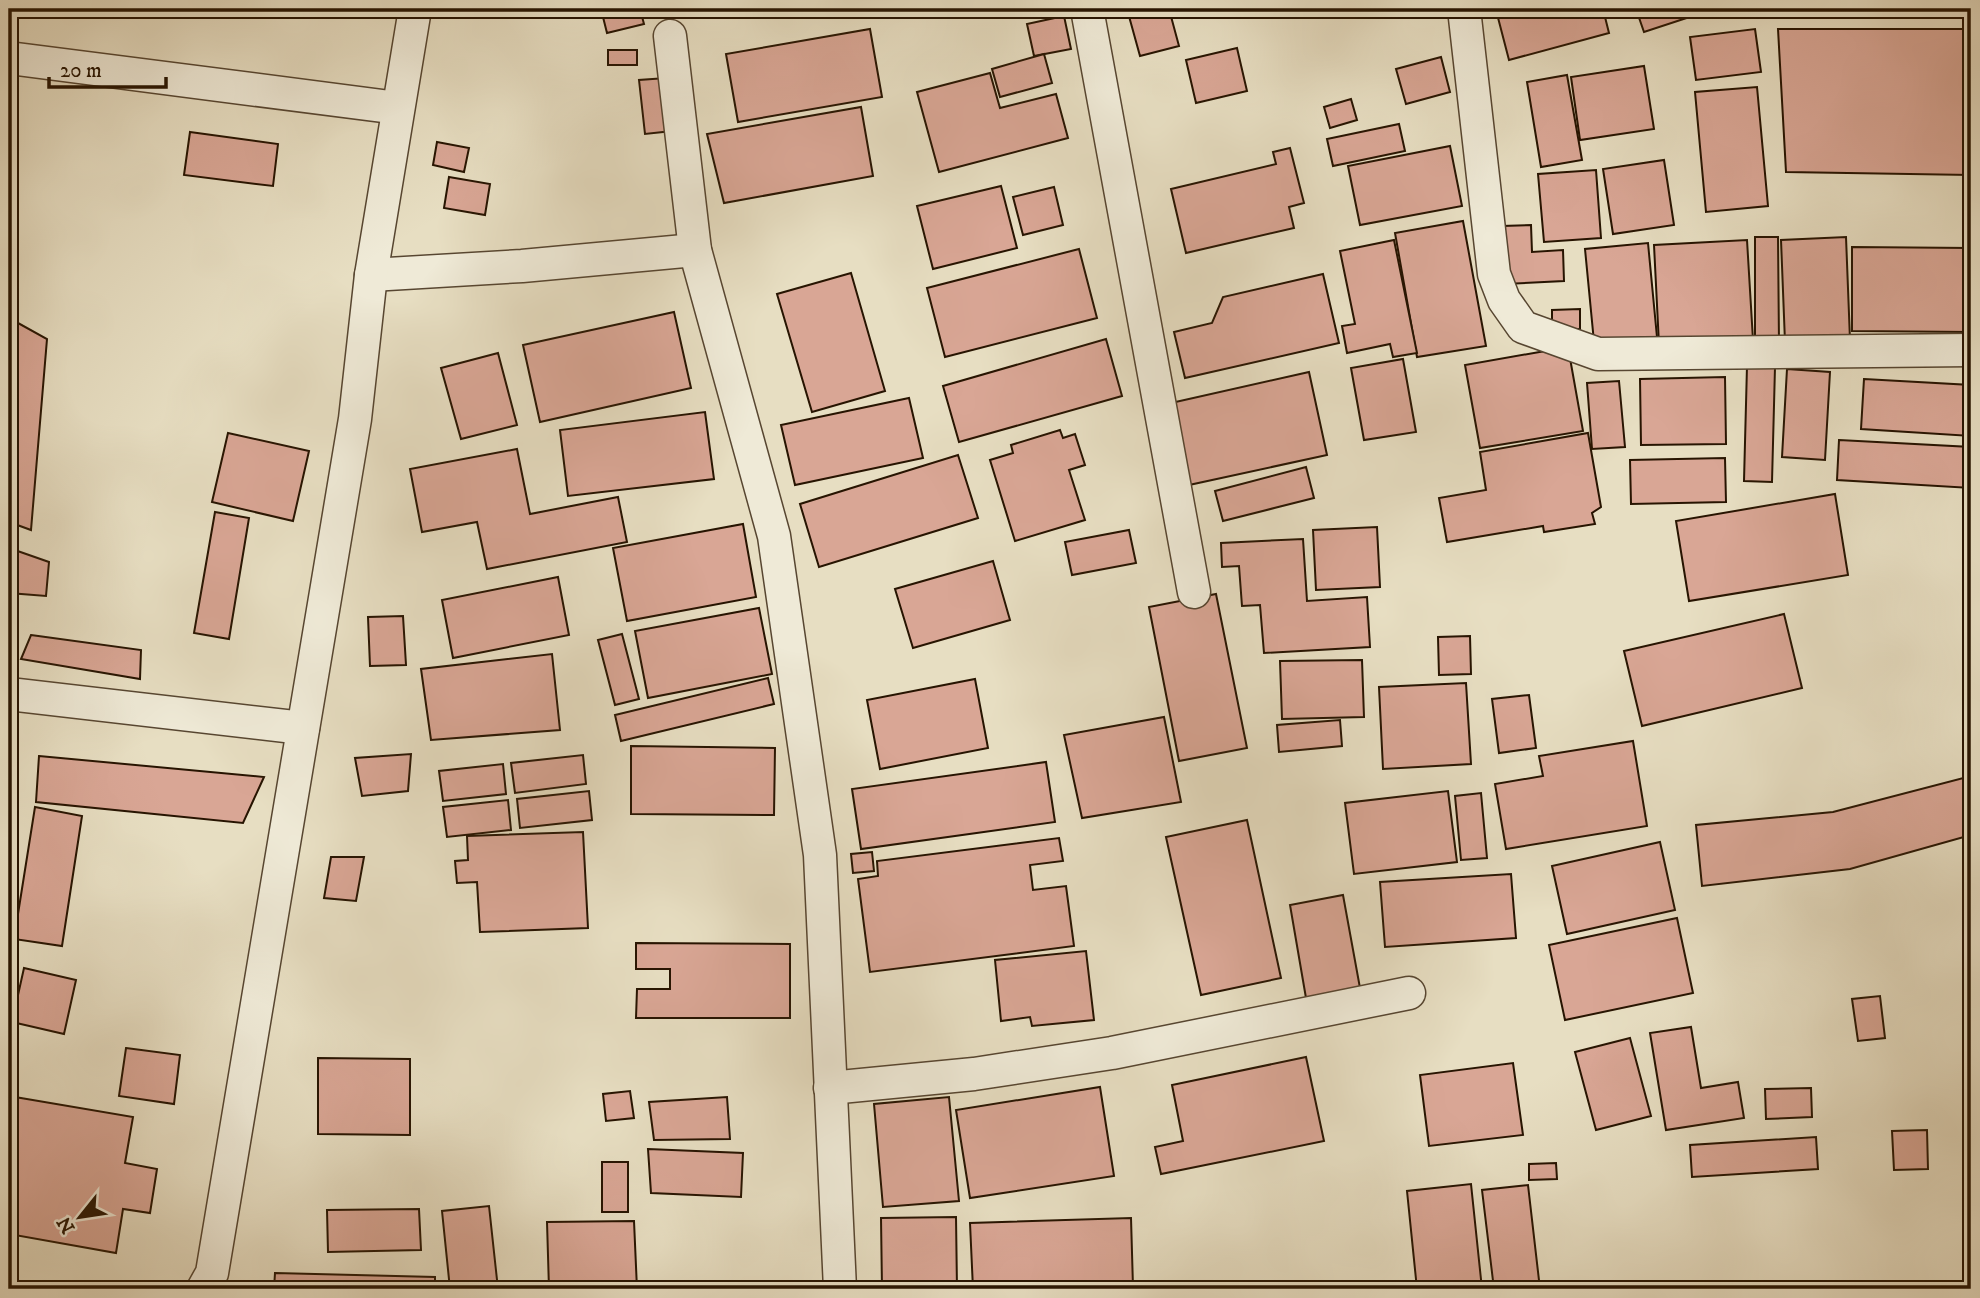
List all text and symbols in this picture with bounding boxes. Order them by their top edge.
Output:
scale bar [49,46,166,90]
text: 20 m [60,58,102,84]
north arrow [46,1182,116,1252]
text: N [53,1212,80,1237]

